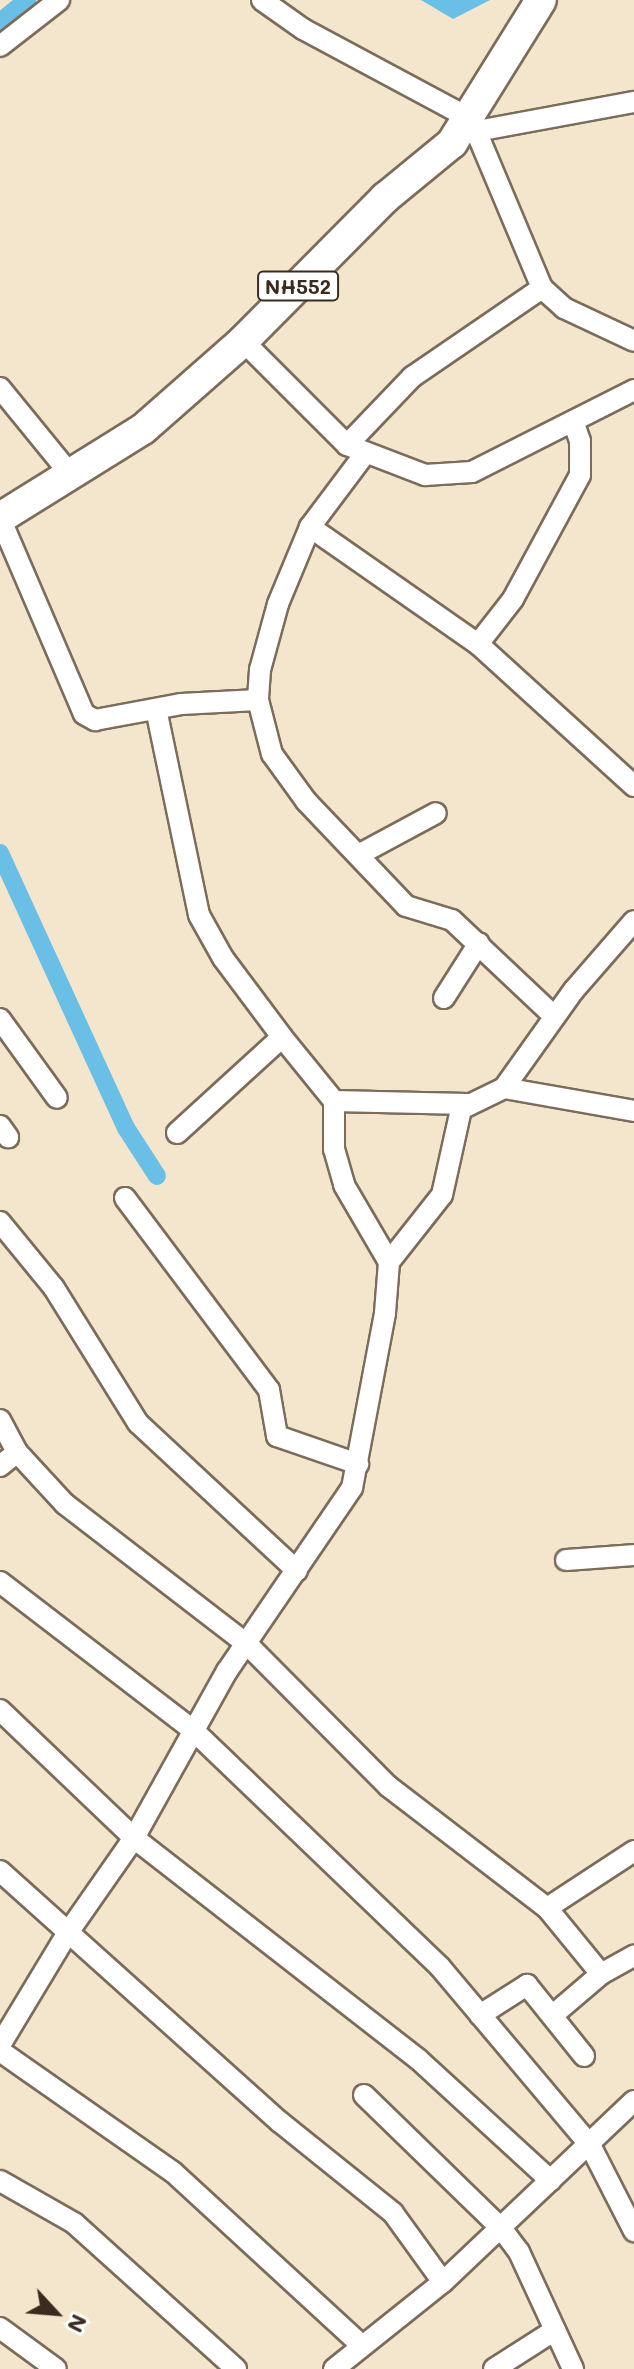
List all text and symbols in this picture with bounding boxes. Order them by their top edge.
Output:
road number: NH552 [256,270,340,302]
north arrow [16,2273,96,2353]
text: N [61,2310,95,2338]

